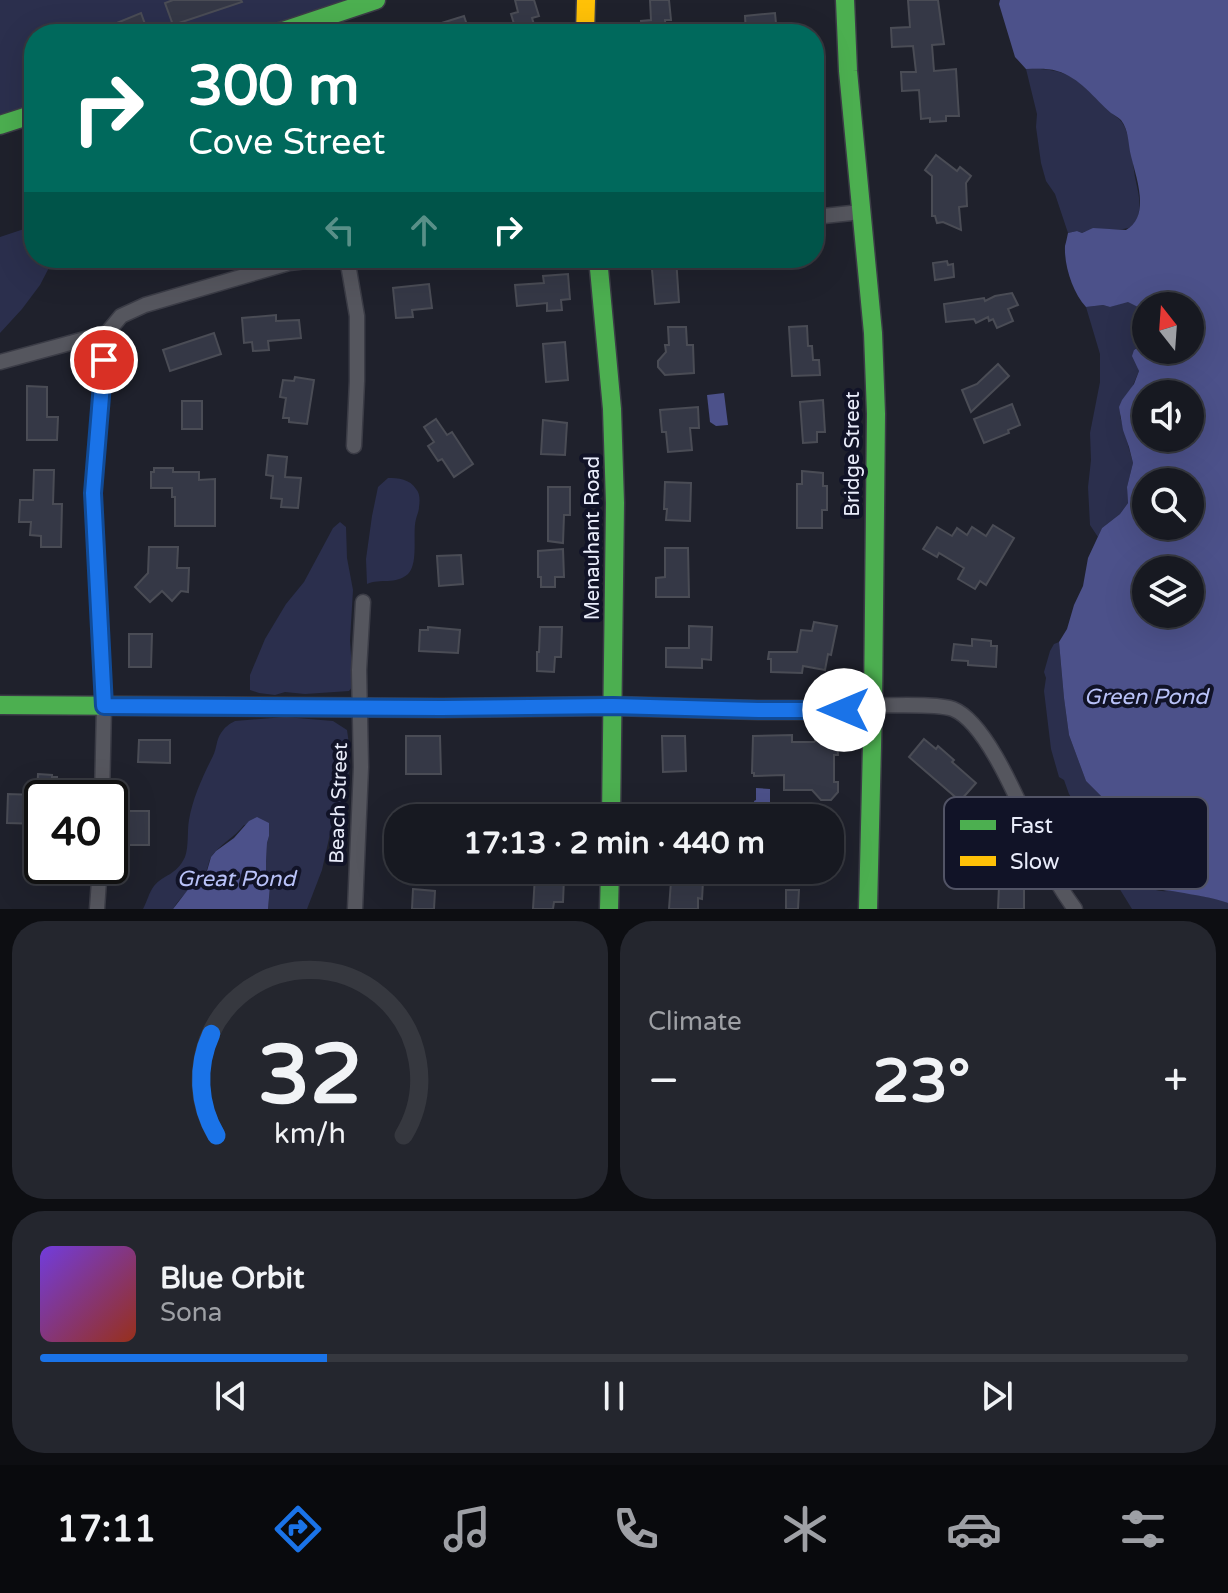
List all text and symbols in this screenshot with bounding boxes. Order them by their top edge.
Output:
text: 300 m [188,53,359,120]
icon: right [56,56,160,160]
text: Cove Street [188,121,386,164]
icon: left [318,208,362,252]
icon: ahead [402,208,446,252]
icon: right [486,208,530,252]
north arrow [1132,292,1204,364]
map controls [1132,292,1204,628]
pin [70,326,138,394]
icon: arrive [82,338,126,382]
button: sound [1132,380,1204,452]
street label: Bridge Street [841,391,865,517]
street label: Menauhant Road [581,456,605,620]
button: search [1132,468,1204,540]
button: layers [1132,556,1204,628]
position arrow [802,668,886,752]
water label: Green Pond [1084,684,1211,710]
street label: Beach Street [325,742,353,864]
speed limit sign: 40 [24,780,128,884]
legend [944,797,1208,889]
text: Fast [1010,813,1053,839]
text: 17:13 · 2 min · 440 m [463,825,765,862]
text: Slow [1010,849,1060,875]
water label: Great Pond [177,866,298,892]
text: Climate [648,1006,742,1037]
text: 32 [258,1026,362,1126]
text: 23° [872,1046,970,1118]
text: − [648,1055,679,1108]
text: + [1163,1055,1188,1108]
text: km/h [274,1117,346,1151]
text: Blue Orbit [160,1260,305,1297]
text: Sona [160,1297,222,1328]
icon: previous [209,1374,253,1418]
icon: pause [592,1374,636,1418]
icon: next [975,1374,1019,1418]
icon: directions [270,1501,326,1557]
icon: music [439,1501,495,1557]
icon: phone [608,1501,664,1557]
icon: climate [777,1501,833,1557]
icon: car [946,1501,1002,1557]
icon: filters [1115,1501,1171,1557]
text: 17:11 [57,1508,156,1551]

